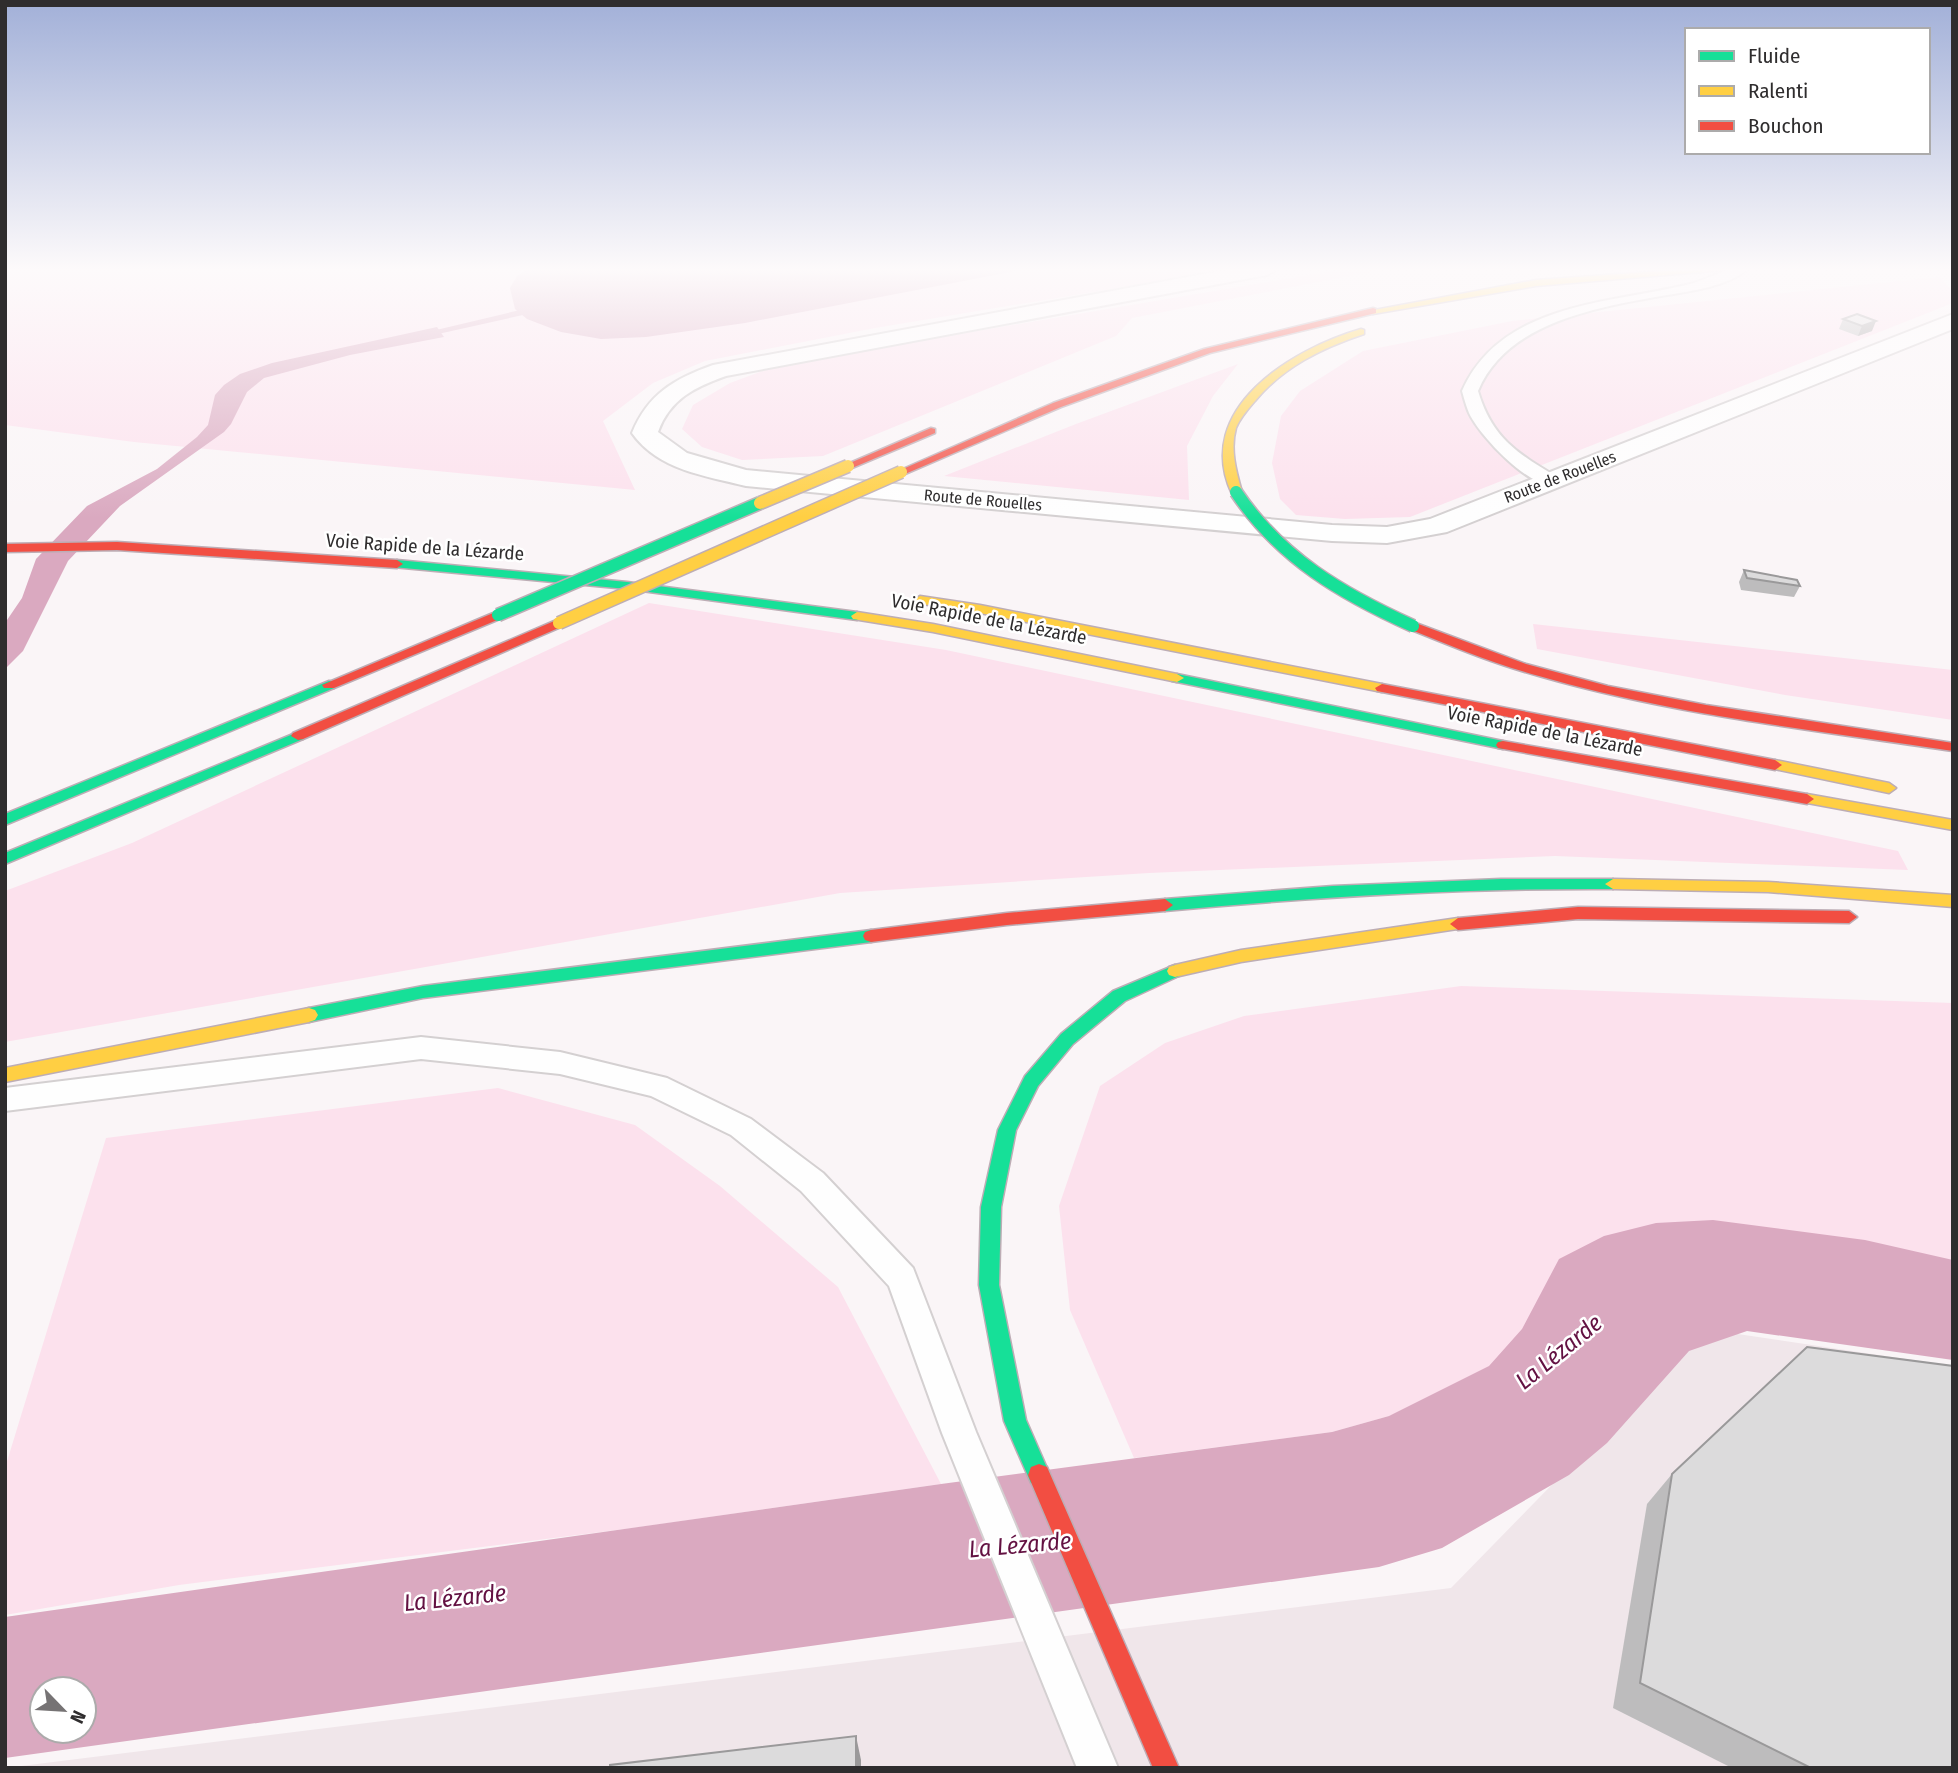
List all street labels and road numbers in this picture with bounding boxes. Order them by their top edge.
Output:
street label: Route de Rouelles [1501,447,1619,507]
street label: Route de Rouelles [923,485,1043,515]
street label: Voie Rapide de la Lézarde [325,529,525,565]
street label: Voie Rapide de la Lézarde [889,589,1089,649]
street label: Voie Rapide de la Lézarde [1445,701,1645,761]

